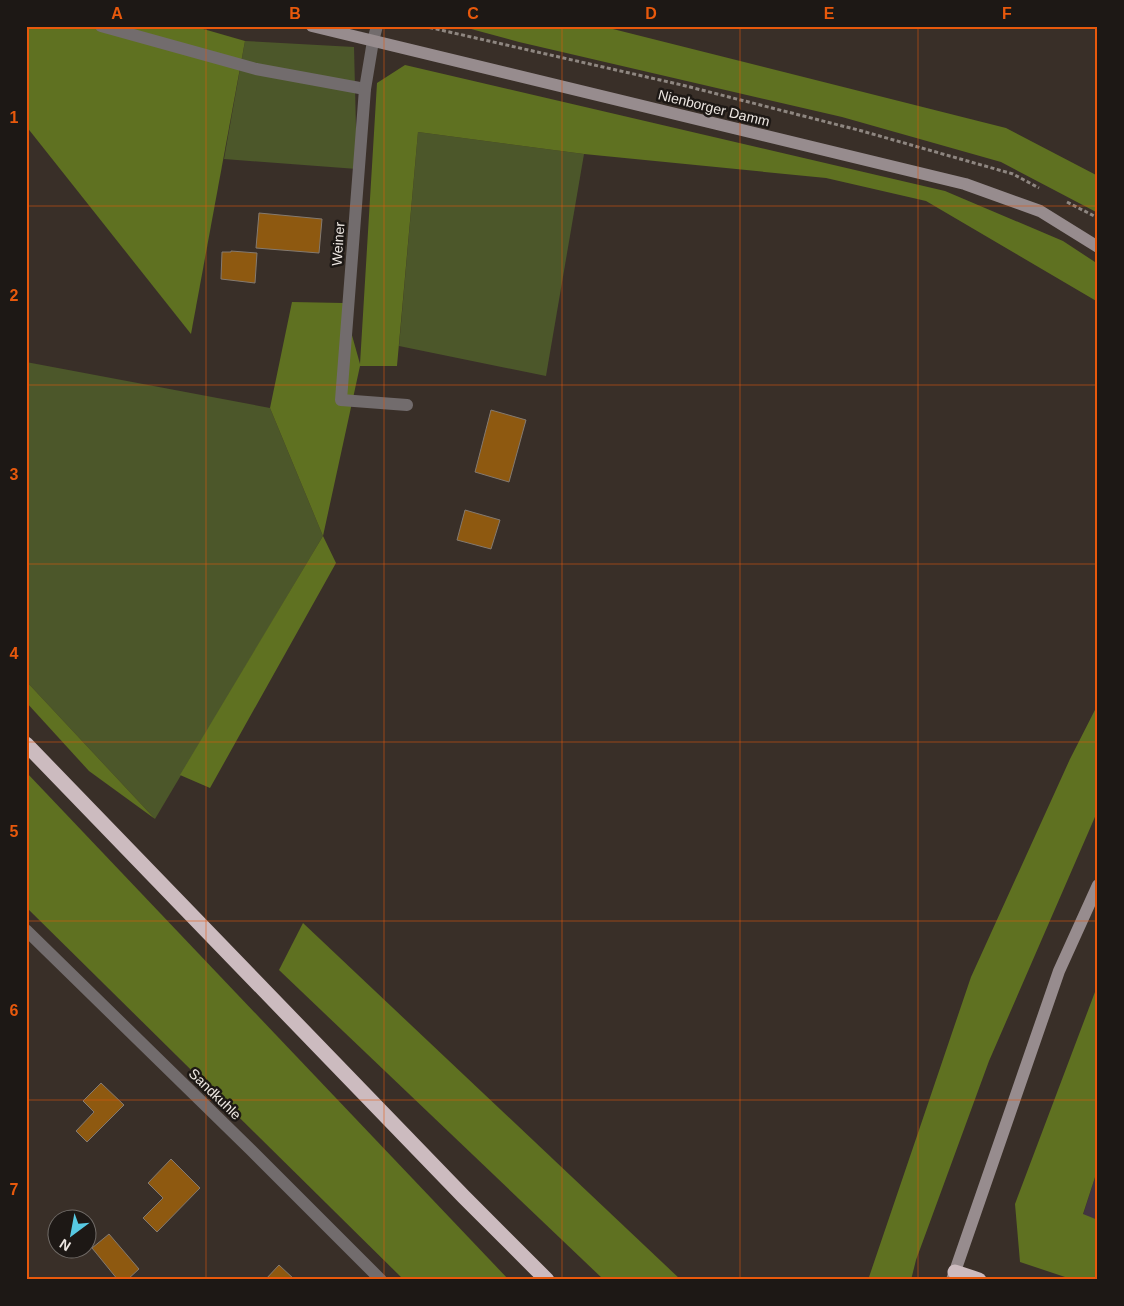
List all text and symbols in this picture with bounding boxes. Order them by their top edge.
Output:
text: A [111,5,123,22]
text: B [289,5,301,22]
text: C [467,5,479,22]
text: D [645,5,657,22]
text: E [824,5,835,22]
text: F [1002,5,1012,22]
street label: Nienborger Damm [657,86,771,130]
text: 1 [10,109,19,126]
street label: Weiner [328,221,348,267]
text: 2 [10,287,19,304]
text: 3 [10,466,19,483]
text: 4 [10,645,19,662]
text: 5 [10,823,19,840]
text: 6 [10,1002,19,1019]
street label: Sandkuhle [186,1065,245,1123]
text: 7 [10,1181,19,1198]
north arrow [48,1208,98,1258]
text: N [57,1236,74,1254]

